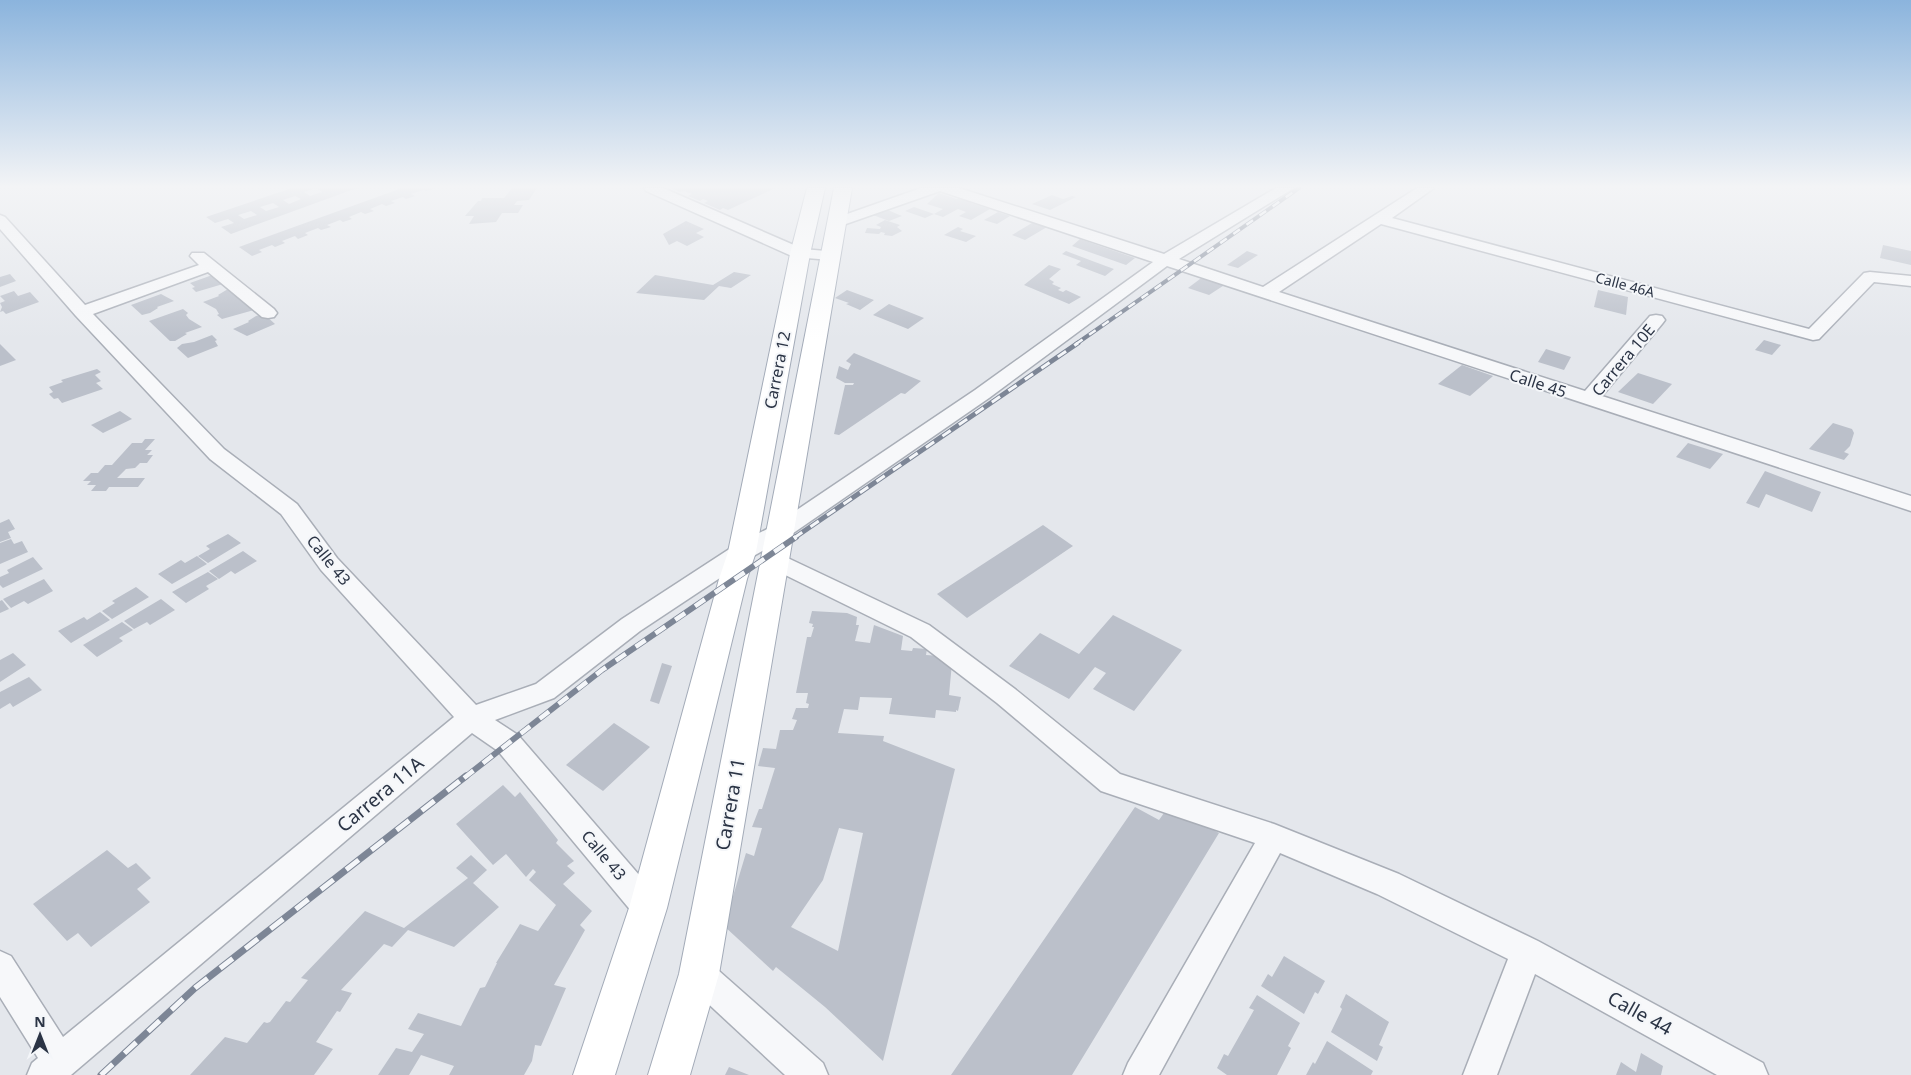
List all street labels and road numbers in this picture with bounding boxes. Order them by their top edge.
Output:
street label: Calle 46A [1593,268,1657,302]
street label: Carrera 10E [1586,319,1660,401]
street label: Carrera 12 [759,329,795,411]
street label: Calle 45 [1507,363,1569,403]
street label: Calle 43 [302,530,356,590]
street label: Carrera 11A [331,750,429,838]
street label: Carrera 11 [709,756,751,852]
street label: Calle 43 [577,825,631,885]
street label: Calle 44 [1603,985,1677,1041]

